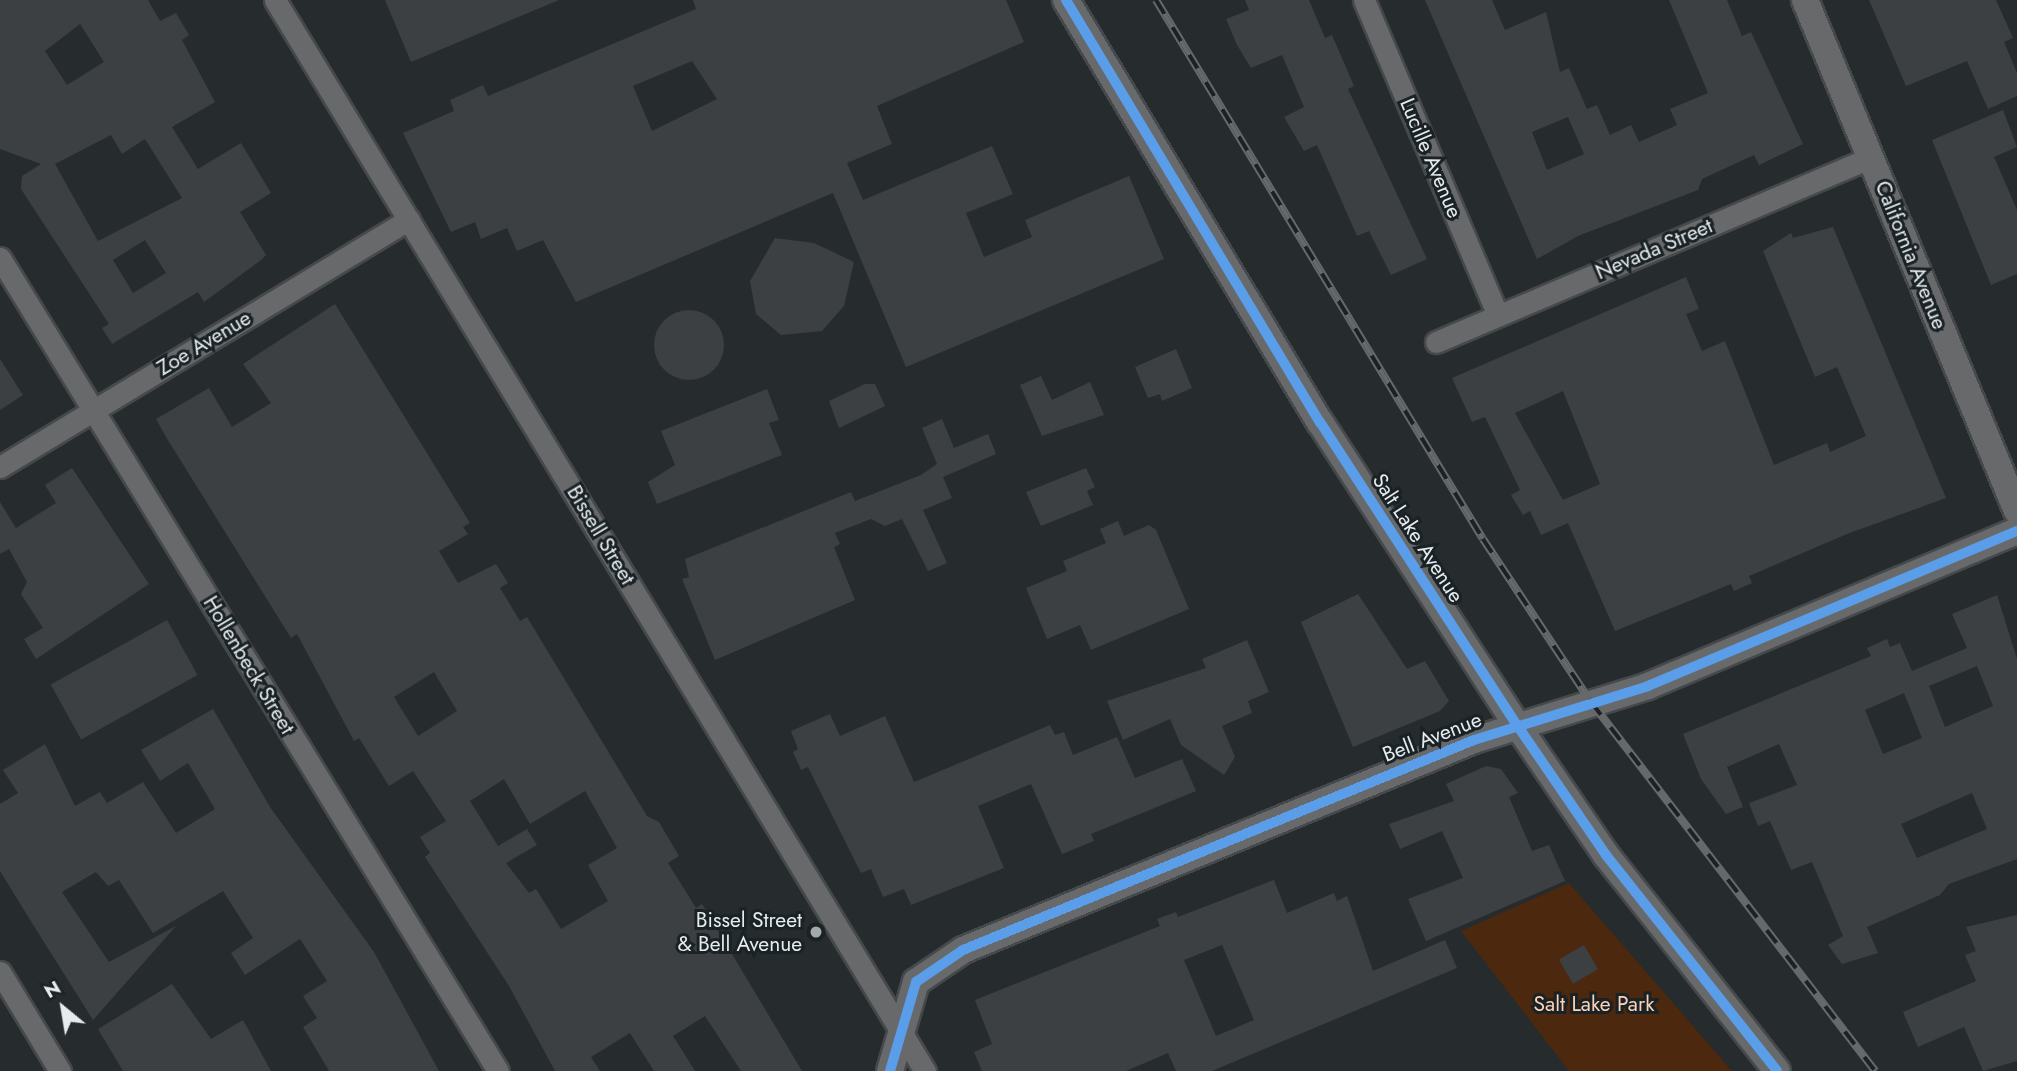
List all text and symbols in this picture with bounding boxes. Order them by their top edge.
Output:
street label: Lucille Avenue [1394,94,1468,222]
street label: California Avenue [1870,177,1952,333]
street label: Nevada Street [1592,213,1716,285]
street label: Zoe Avenue [153,305,255,381]
street label: Salt Lake Avenue [1367,469,1469,607]
street label: Bissell Street [562,481,640,589]
street label: Hollenbeck Street [198,591,300,739]
street label: Bell Avenue [1379,707,1485,767]
place label: Bissel Street & Bell Avenue [678,907,802,957]
marker: Bissel Street & Bell Avenue [808,924,824,940]
north arrow [28,973,98,1043]
text: N [39,974,66,1005]
park label: Salt Lake Park [1534,991,1654,1017]

